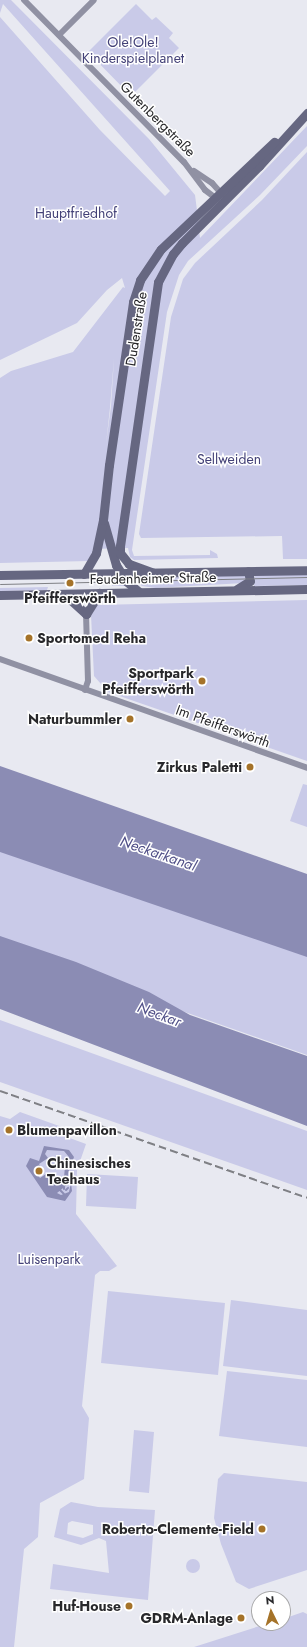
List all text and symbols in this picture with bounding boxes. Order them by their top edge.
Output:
park label: Ole!Ole! Kinderspielplanet [82,34,184,66]
street label: Gutenbergstraße [117,78,199,160]
park label: Hauptfriedhof [35,205,117,221]
street label: Dudenstraße [122,291,150,367]
park label: Sellweiden [197,451,261,467]
street label: Feudenheimer Straße [90,568,216,588]
marker: Pfeifferswörth [65,578,75,588]
place label: Pfeifferswörth [24,590,116,606]
place label: Sportomed Reha [37,630,146,646]
marker: Sportomed Reha [24,633,34,643]
place label: Sportpark Pfeifferswörth [102,665,194,698]
marker: Sportpark Pfeifferswörth [197,676,207,686]
street label: Im Pfeifferswörth [174,701,272,751]
place label: Naturbummler [28,711,122,727]
marker: Naturbummler [125,714,135,724]
place label: Zirkus Paletti [157,759,242,775]
marker: Zirkus Paletti [245,762,255,772]
water label: Neckarkanal [118,833,198,875]
water label: Neckar [135,999,183,1031]
place label: Blumenpavillon [17,1122,117,1138]
marker: Blumenpavillon [4,1125,14,1135]
place label: Chinesisches Teehaus [47,1155,131,1188]
marker: Chinesisches Teehaus [34,1166,44,1176]
park label: Luisenpark [18,1251,80,1267]
place label: Roberto-Clemente-Field [102,1521,254,1537]
marker: Roberto-Clemente-Field [257,1524,267,1534]
north arrow [251,1591,291,1631]
text: N [265,1592,275,1608]
place label: Huf-House [52,1598,121,1614]
marker: Huf-House [124,1601,134,1611]
place label: GDRM-Anlage [140,1610,233,1626]
marker: GDRM-Anlage [236,1613,246,1623]

